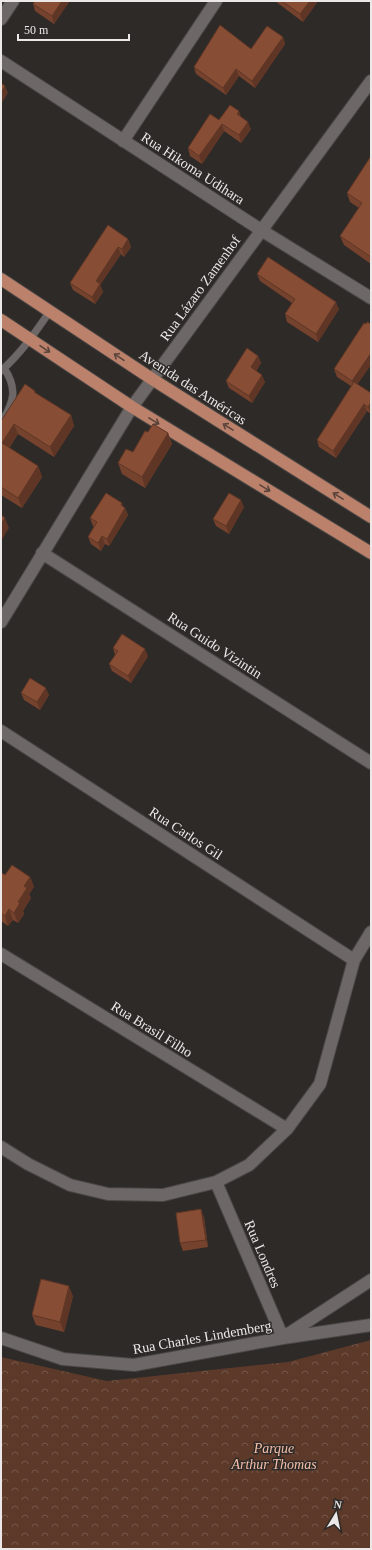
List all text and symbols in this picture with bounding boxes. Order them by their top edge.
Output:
scale bar [18,16,129,42]
text: 50 m [24,23,49,37]
street label: Rua Hikoma Udihara [138,130,248,208]
street label: Rua Lázaro Zamenhof [157,233,244,344]
one-way arrow [39,345,50,353]
street label: Avenida das Américas [136,347,249,428]
one-way arrow [113,353,124,361]
one-way arrow [148,417,160,425]
one-way arrow [223,423,234,431]
one-way arrow [259,485,271,493]
one-way arrow [333,492,344,500]
street label: Rua Guido Vizintin [165,609,265,681]
street label: Rua Carlos Gil [146,804,225,863]
street label: Rua Brasil Filho [109,999,195,1060]
street label: Rua Londres [242,1218,283,1290]
street label: Rua Charles Lindemberg [132,1318,273,1357]
park label: Parque Arthur Thomas [230,1441,317,1472]
north arrow [316,1494,356,1534]
text: N [333,1498,343,1511]

